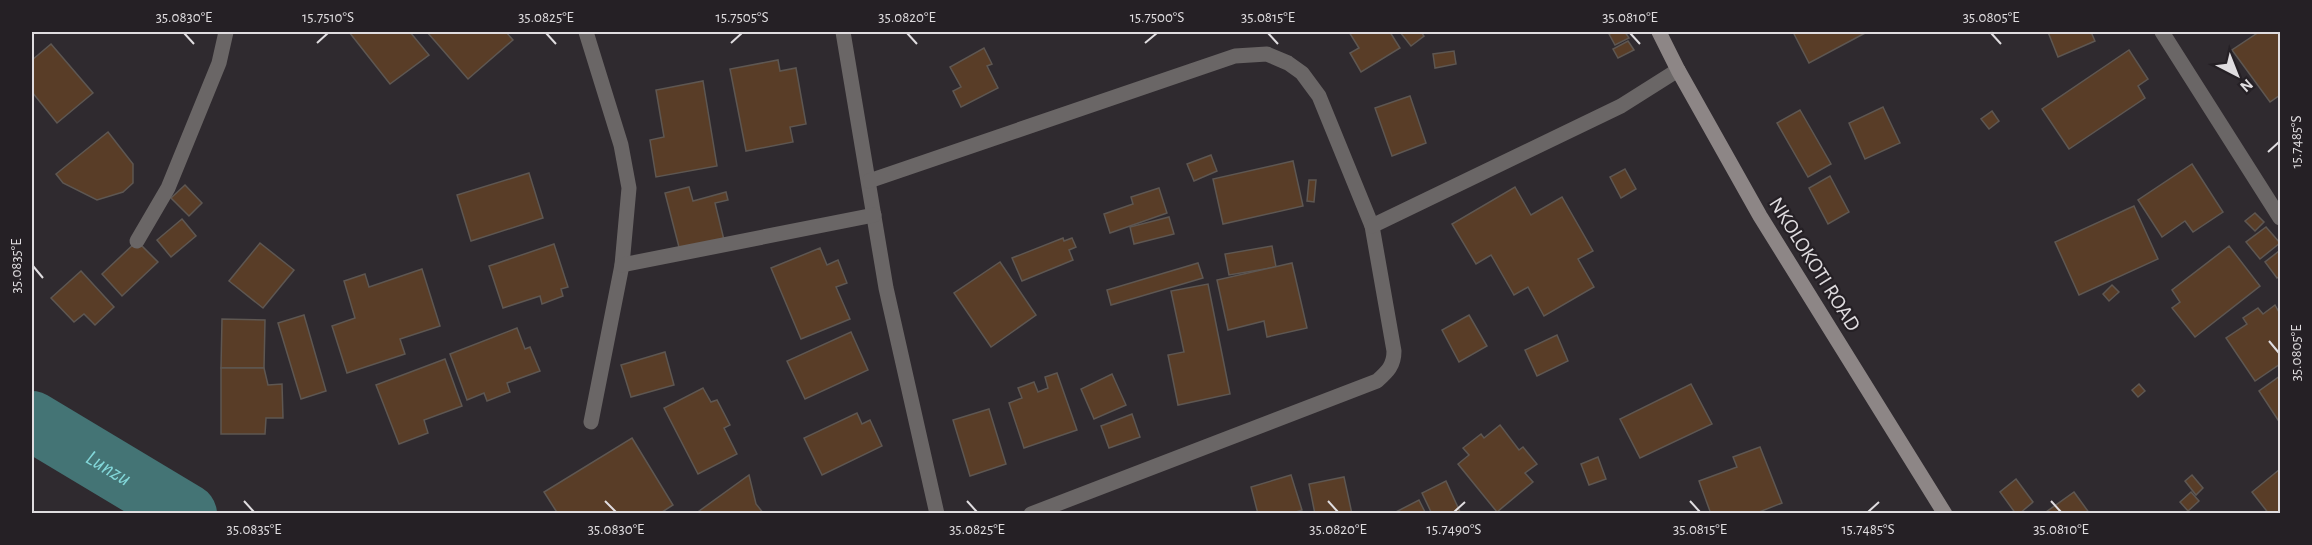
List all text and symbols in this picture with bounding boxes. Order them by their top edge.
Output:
text: 35.0830°E [156,10,212,25]
text: 15.7510°S [302,10,354,25]
text: 35.0825°E [518,10,574,25]
text: 15.7505°S [715,10,769,25]
text: 35.0820°E [878,10,936,25]
text: 15.7500°S [1130,10,1184,25]
text: 35.0815°E [1241,10,1295,25]
text: 35.0810°E [1602,10,1658,25]
text: 35.0805°E [1963,10,2019,25]
north arrow [2207,45,2267,105]
text: N [2237,76,2256,95]
text: 15.7485°S [2289,115,2304,169]
street label: NKOLOKOTI ROAD [1765,194,1864,335]
text: 35.0835°E [9,239,24,294]
text: 35.0805°E [2289,325,2304,381]
water label: Lunzu [82,446,135,490]
text: 35.0835°E [227,522,282,537]
text: 35.0830°E [588,522,644,537]
text: 35.0825°E [949,522,1005,537]
text: 35.0820°E [1309,522,1367,537]
text: 15.7490°S [1427,522,1481,537]
text: 35.0815°E [1673,522,1727,537]
text: 15.7485°S [1841,522,1895,537]
text: 35.0810°E [2033,522,2089,537]

